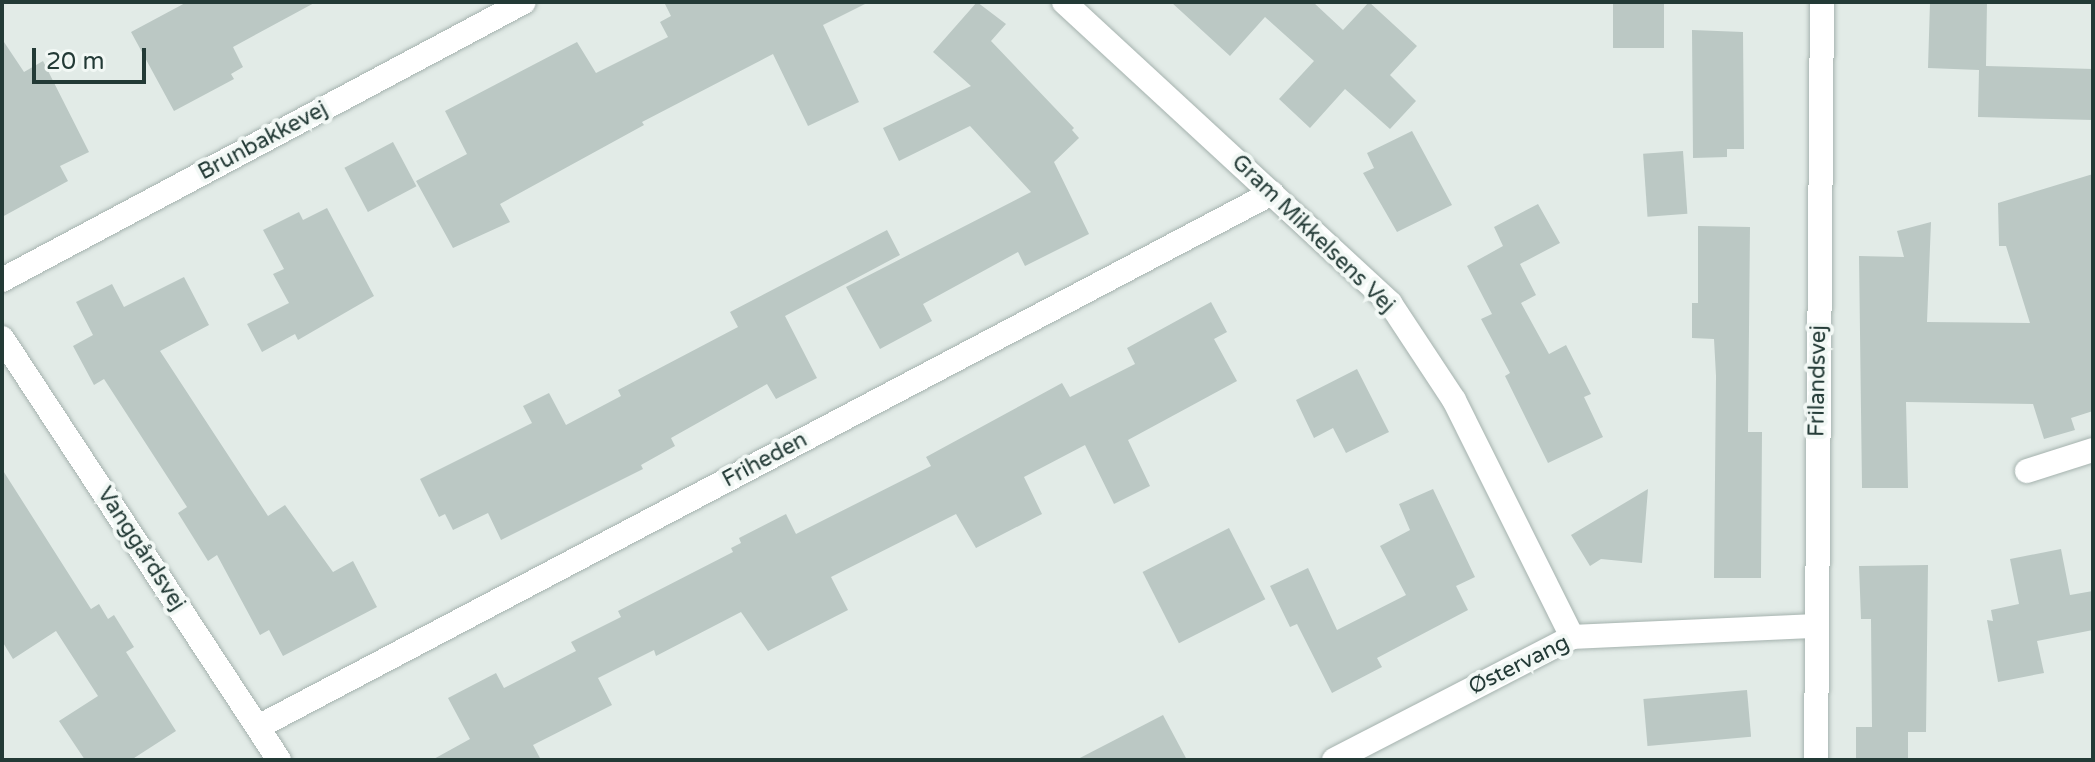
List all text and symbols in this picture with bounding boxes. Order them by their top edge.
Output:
scale bar [36,32,150,82]
text: 20 m [46,47,104,76]
street label: Brunbakkevej [194,96,332,186]
street label: Gram Mikkelsens Vej [1226,149,1400,319]
street label: Frilandsvej [1804,325,1832,437]
street label: Friheden [718,427,812,493]
street label: Vanggårdsvej [91,482,191,616]
street label: Østervang [1464,629,1574,701]

